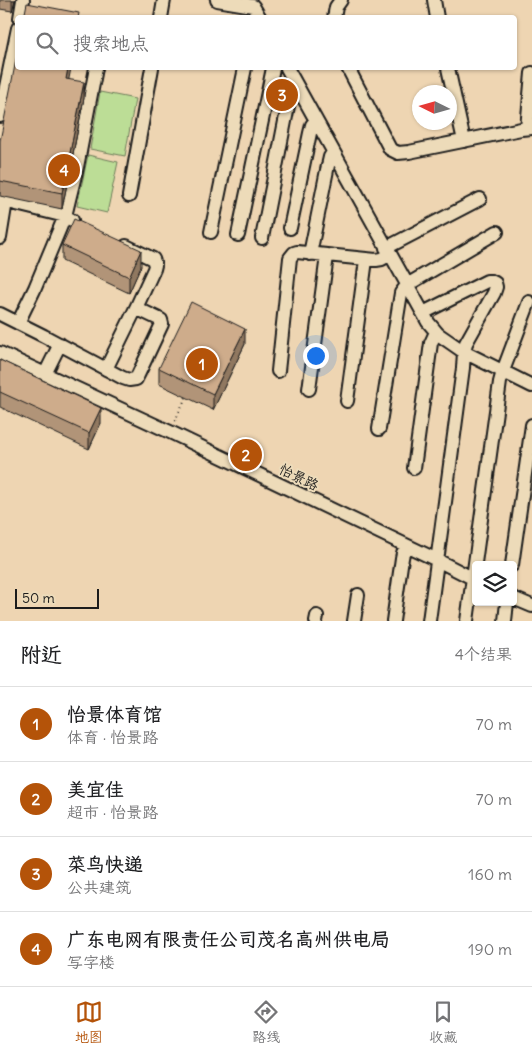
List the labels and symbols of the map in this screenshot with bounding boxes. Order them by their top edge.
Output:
pin: 3 [266,76,298,114]
north arrow [412,85,457,130]
pin: 4 [48,151,80,189]
your location [303,343,329,369]
pin: 1 [186,345,218,383]
pin: 2 [230,436,262,474]
street label: 怡景路 [276,460,322,494]
scale bar [15,586,99,609]

